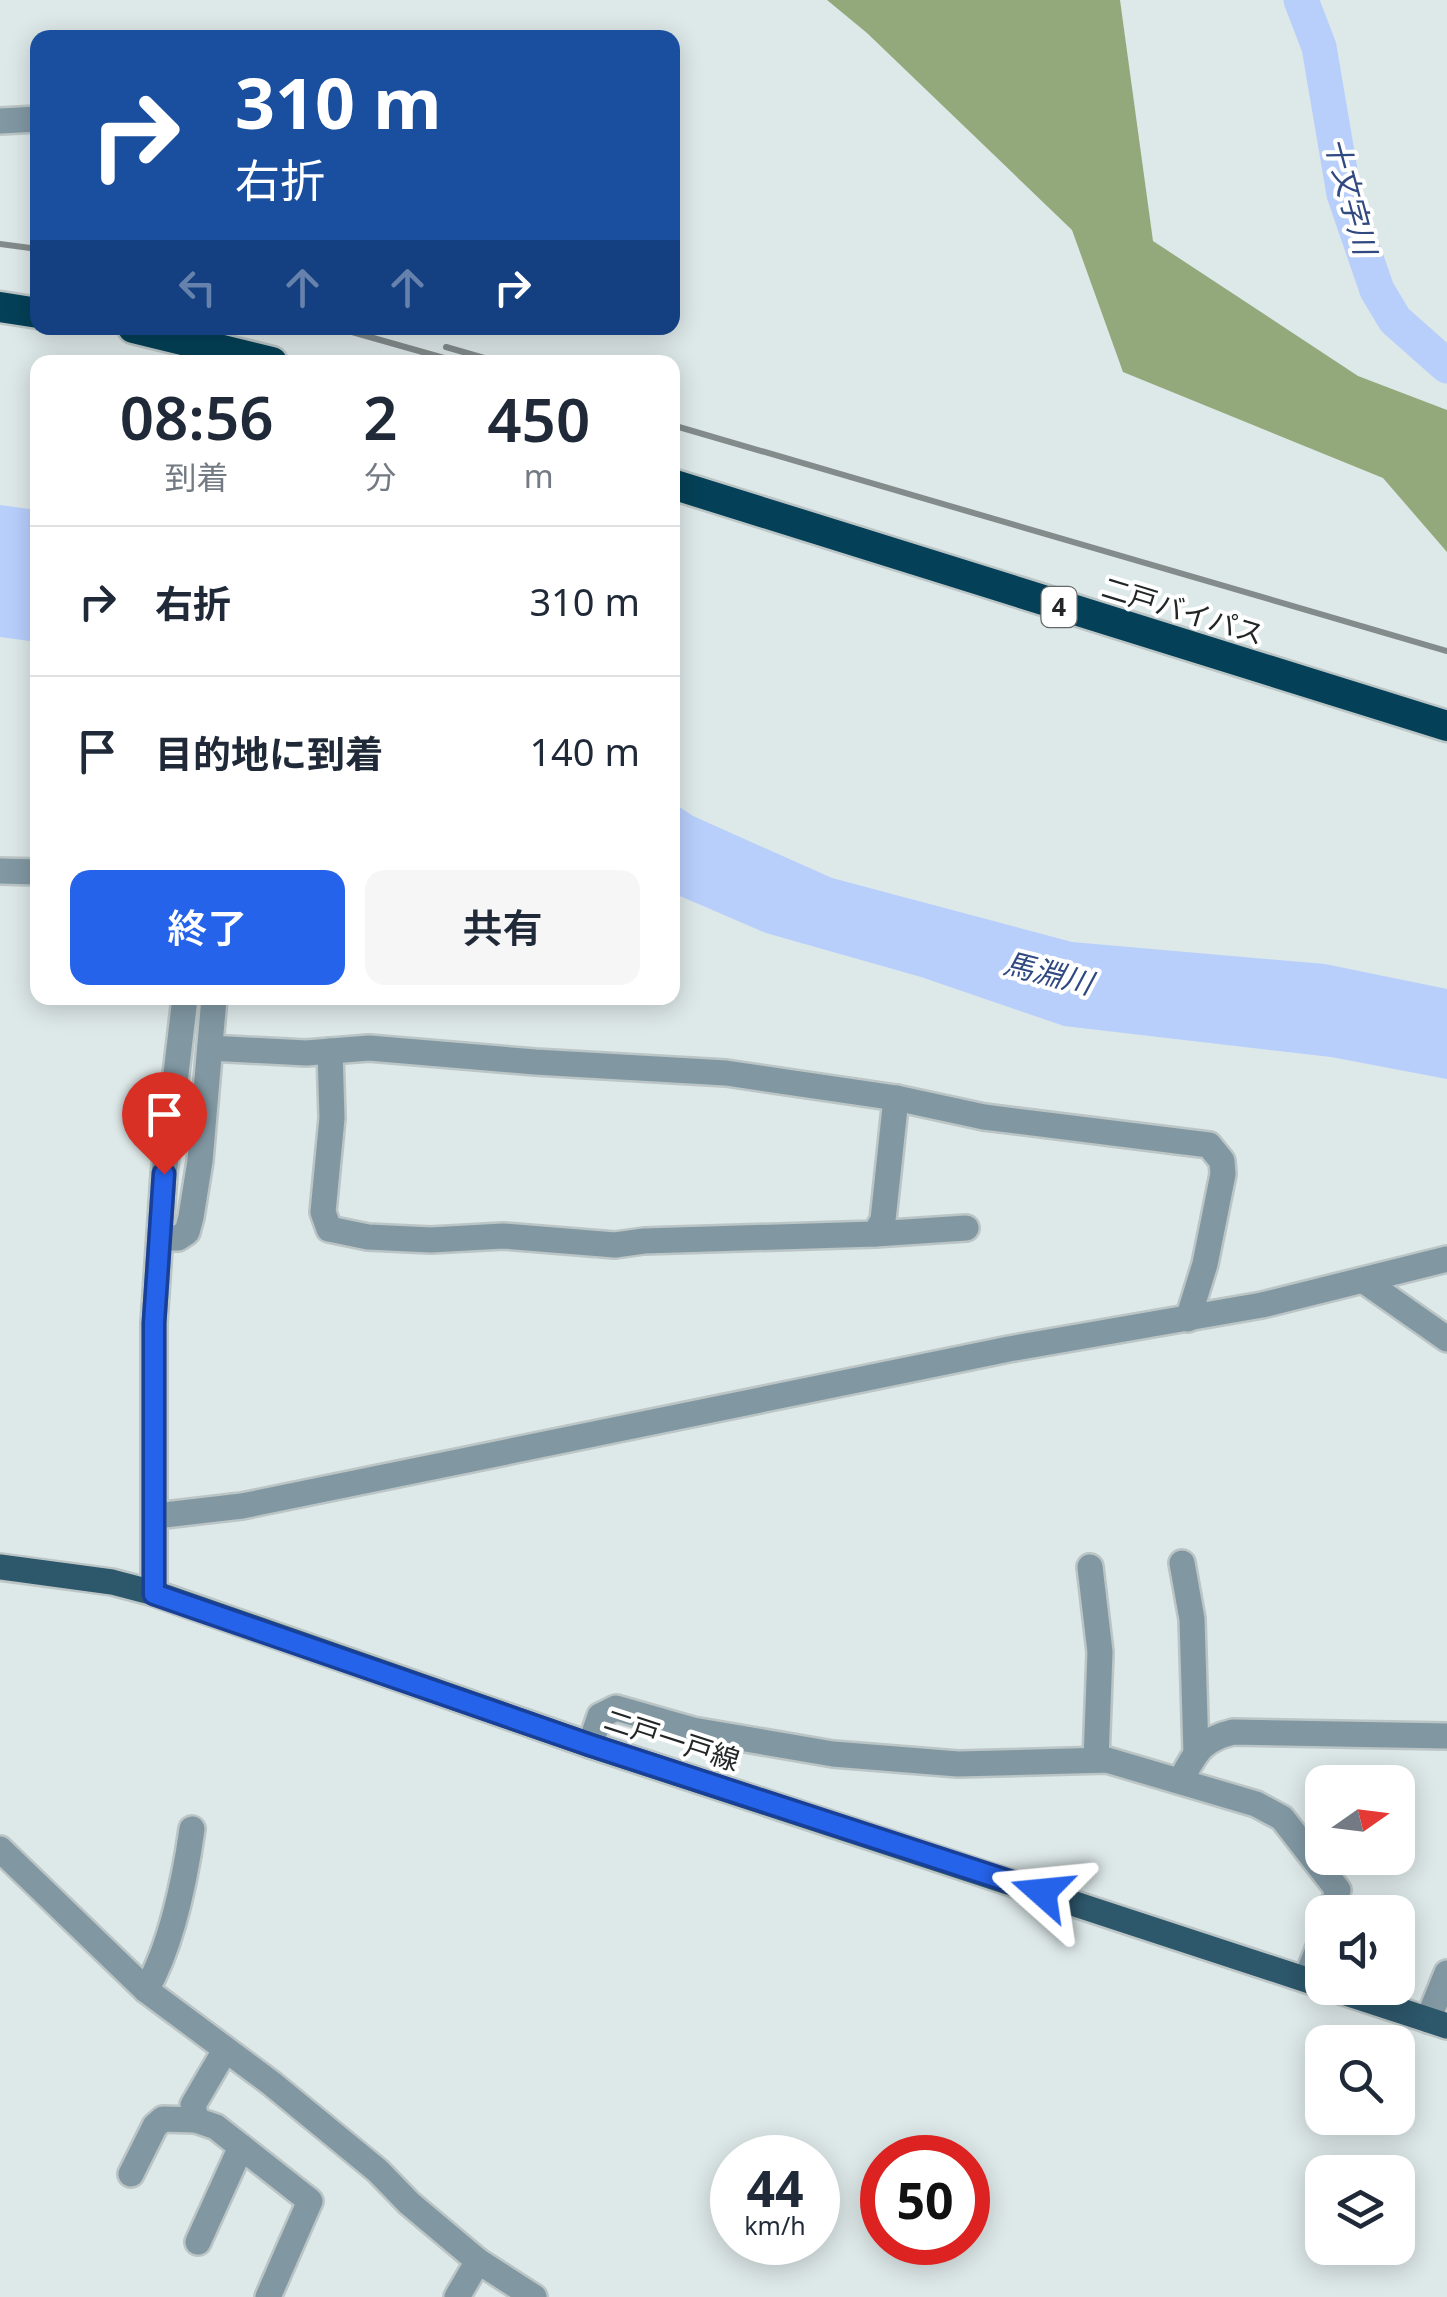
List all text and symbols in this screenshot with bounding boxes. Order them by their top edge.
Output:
text: 310 m [235,54,442,150]
icon: right [70,70,200,200]
water label: 十文字川 [1316,132,1388,262]
text: 右折 [235,149,325,210]
icon: left [170,260,225,315]
icon: ahead [275,260,330,315]
icon: ahead [380,260,435,315]
icon: right [485,260,540,315]
text: 08:56 [120,376,274,458]
text: 2 [363,376,398,458]
text: 450 [487,378,590,460]
text: m [524,454,554,497]
text: 到着 [165,455,229,498]
text: 分 [364,455,396,498]
street label: 二戸バイパス [1098,567,1269,653]
icon: right [70,574,125,629]
text: 310 m [529,575,640,627]
text: 右折 [155,577,231,629]
road number: 4 [1042,587,1076,627]
icon: arrive [70,724,125,779]
text: 140 m [529,725,640,777]
text: 目的地に到着 [155,727,383,779]
button: 終了 [70,870,345,985]
button: 共有 [365,870,640,985]
water label: 馬淵川 [1000,942,1100,1004]
pin [122,1072,207,1175]
icon: arrive [137,1087,192,1142]
street label: 二戸一戸線 [600,1699,745,1779]
north arrow [1305,1765,1415,1875]
map controls [1305,1765,1415,2265]
position arrow [990,1840,1094,1944]
button: sound [1305,1895,1415,2005]
button: search [1305,2025,1415,2135]
speed limit sign: 50 [860,2135,990,2265]
text: 44 [746,2154,804,2222]
button: layers [1305,2155,1415,2265]
text: km/h [744,2208,806,2242]

